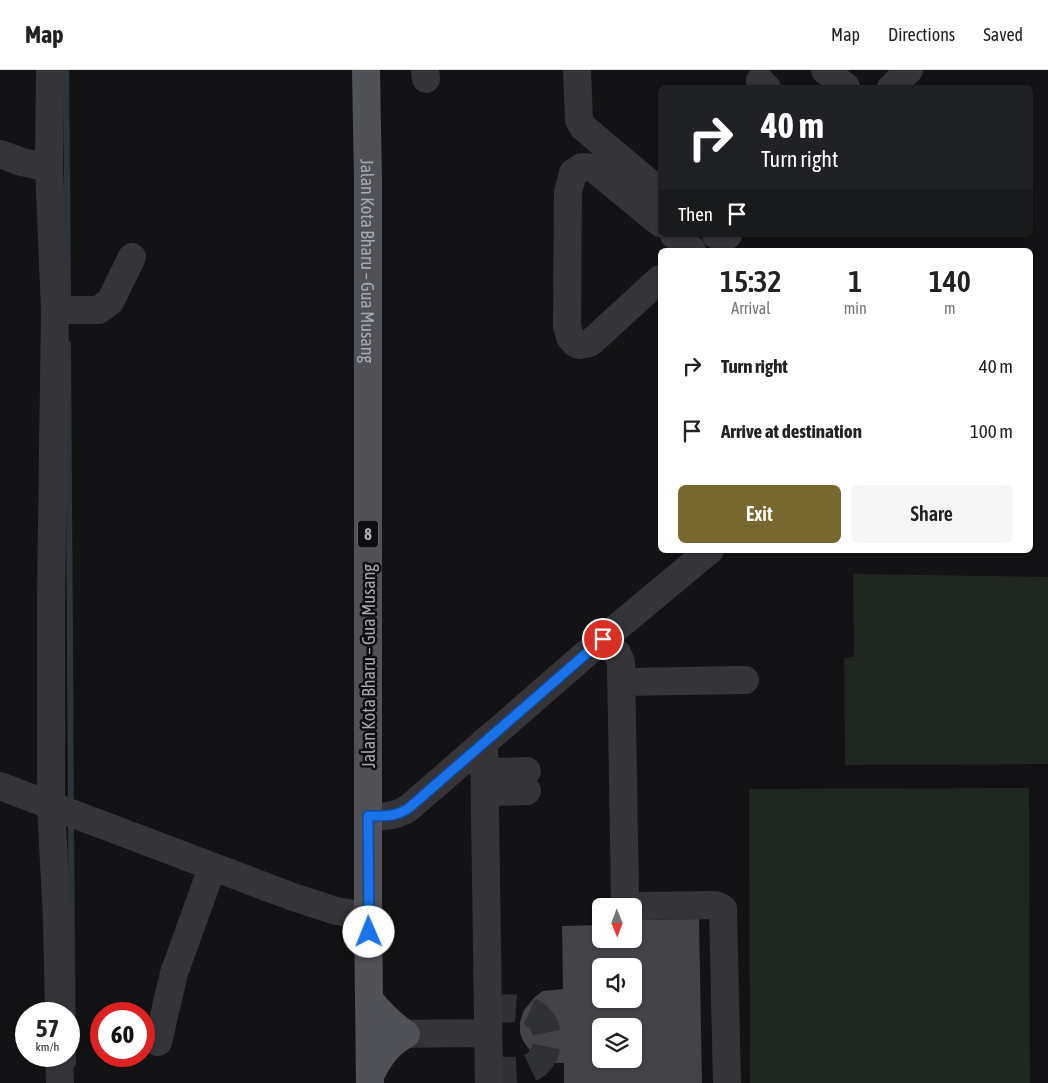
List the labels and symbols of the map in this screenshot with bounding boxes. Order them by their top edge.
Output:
street label: Jalan Kota Bharu – Gua Musang [357,159,379,363]
road number: 8 [358,520,378,548]
street label: Jalan Kota Bharu – Gua Musang [358,564,379,768]
pin [582,618,624,660]
north arrow [592,898,642,948]
position arrow [342,905,394,957]
speed limit sign: 60 [90,1002,155,1067]

